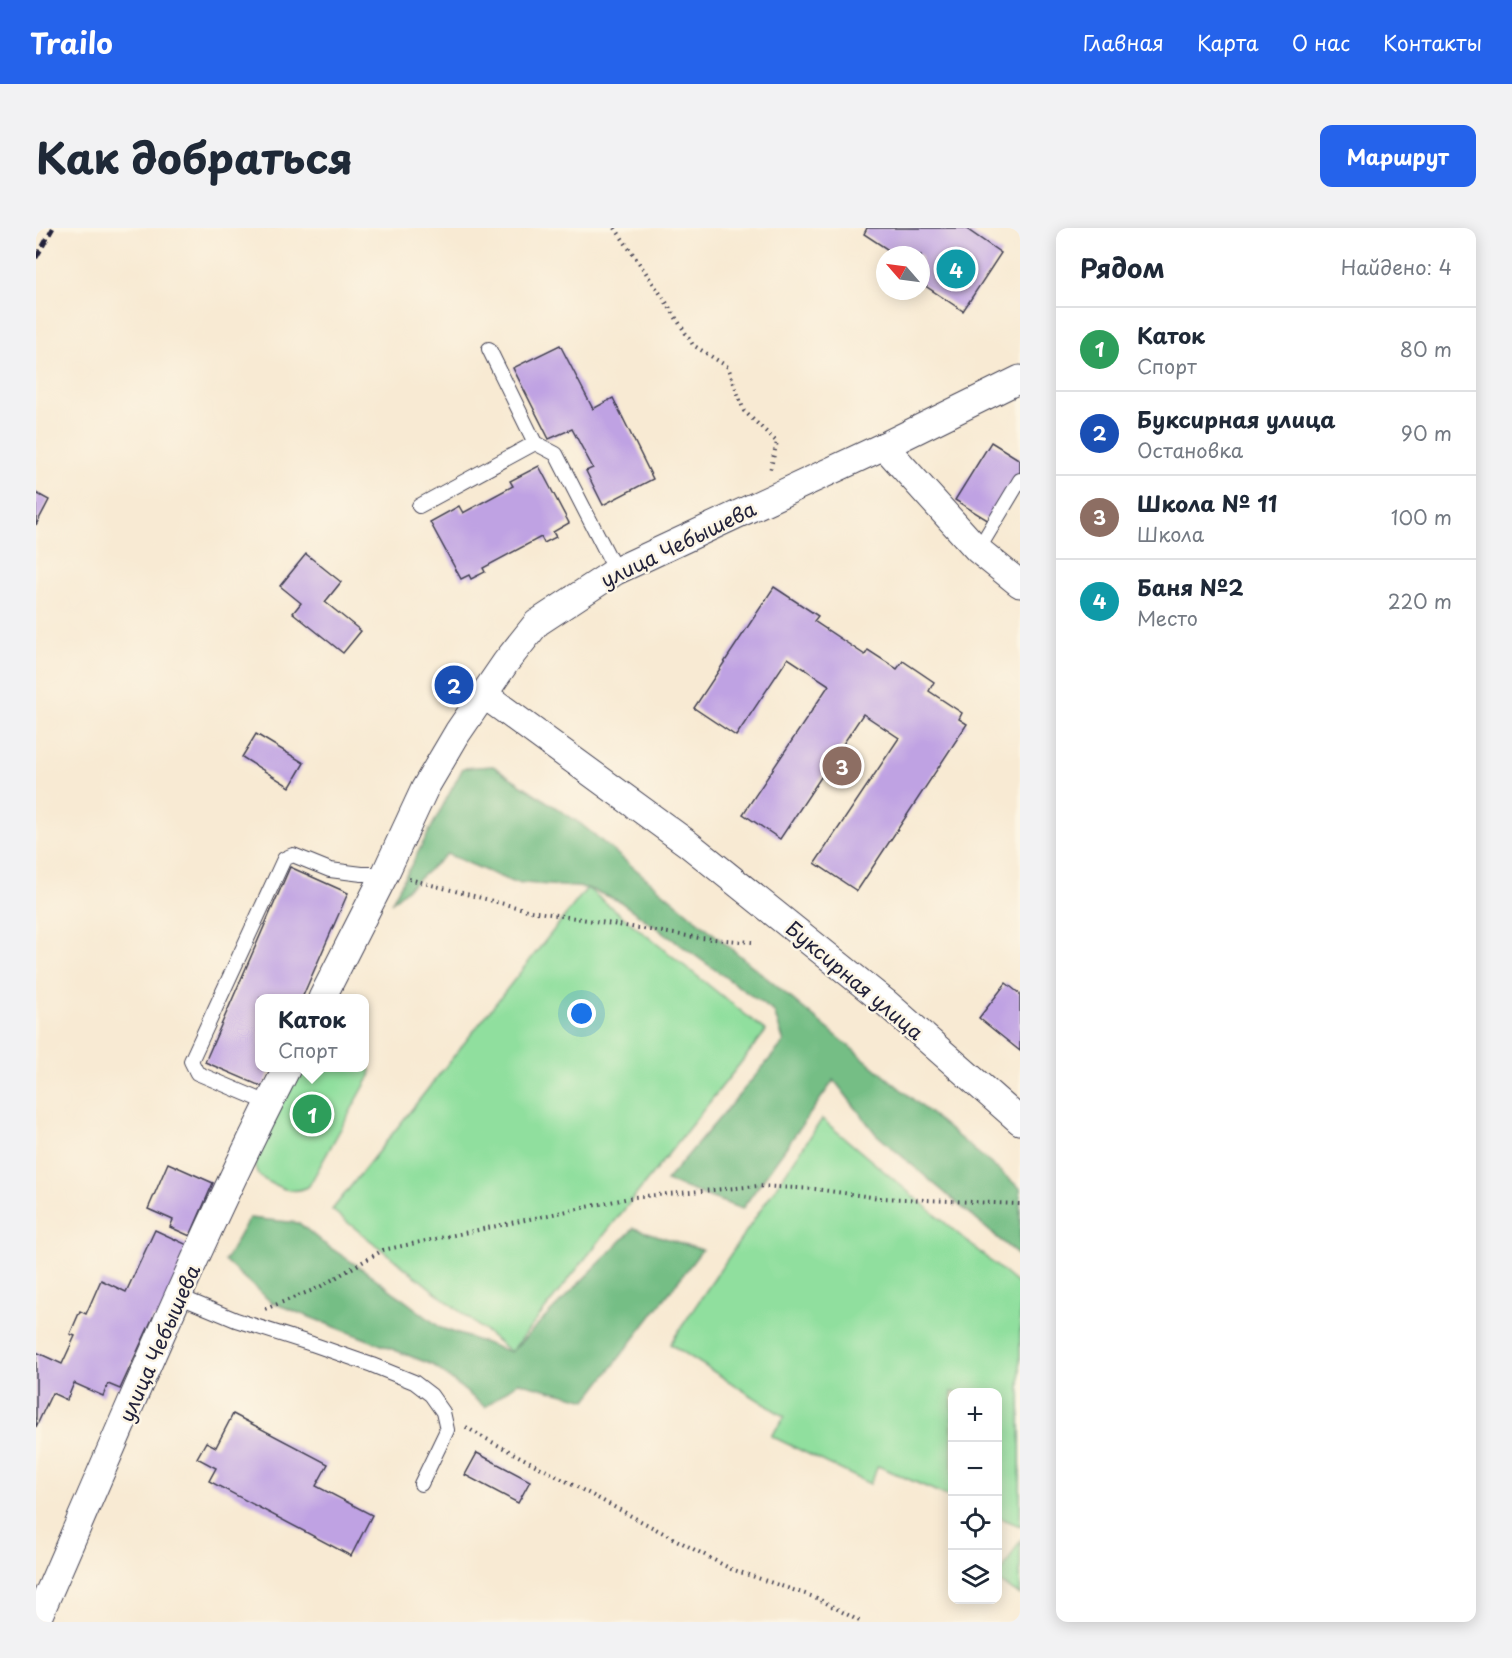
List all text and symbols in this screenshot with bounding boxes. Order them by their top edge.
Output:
text: Trailo [30,21,113,64]
text: Главная [1083,26,1164,58]
text: Карта [1197,26,1259,58]
text: О нас [1292,26,1350,58]
text: Контакты [1383,26,1482,58]
text: Как добраться [36,125,353,188]
button: Маршрут [1320,125,1476,187]
north arrow [876,246,930,300]
pin: 4 [936,246,976,291]
text: Рядом [1080,248,1165,287]
text: Найдено: 4 [1341,252,1452,282]
text: Каток [1137,318,1205,351]
text: 1 [1095,334,1104,364]
text: 80 m [1400,334,1452,364]
text: Спорт [1137,351,1197,381]
text: Буксирная улица [1137,402,1336,435]
text: 2 [1092,418,1107,448]
text: 90 m [1401,418,1452,448]
text: Остановка [1137,435,1243,465]
text: Школа № 11 [1137,486,1277,519]
street label: улица Чебышева [595,493,761,595]
text: 3 [1093,502,1106,532]
text: 100 m [1391,502,1452,532]
text: Школа [1137,519,1204,549]
text: Баня №2 [1137,570,1244,603]
text: 4 [1093,586,1106,616]
text: 220 m [1388,586,1452,616]
text: Место [1137,603,1198,633]
pin: 2 [434,662,474,708]
pin: 3 [822,744,862,788]
street label: Буксирная улица [780,913,931,1047]
popup [255,994,369,1072]
your location [567,999,596,1028]
text: Каток [278,1002,346,1035]
text: Спорт [278,1035,338,1065]
pin: 1 [292,1092,332,1136]
street label: улица Чебышева [111,1259,207,1427]
map controls [948,1388,1002,1604]
button: + [948,1388,1002,1442]
button: − [948,1442,1002,1496]
button: locate [948,1496,1002,1550]
button: layers [948,1550,1002,1604]

